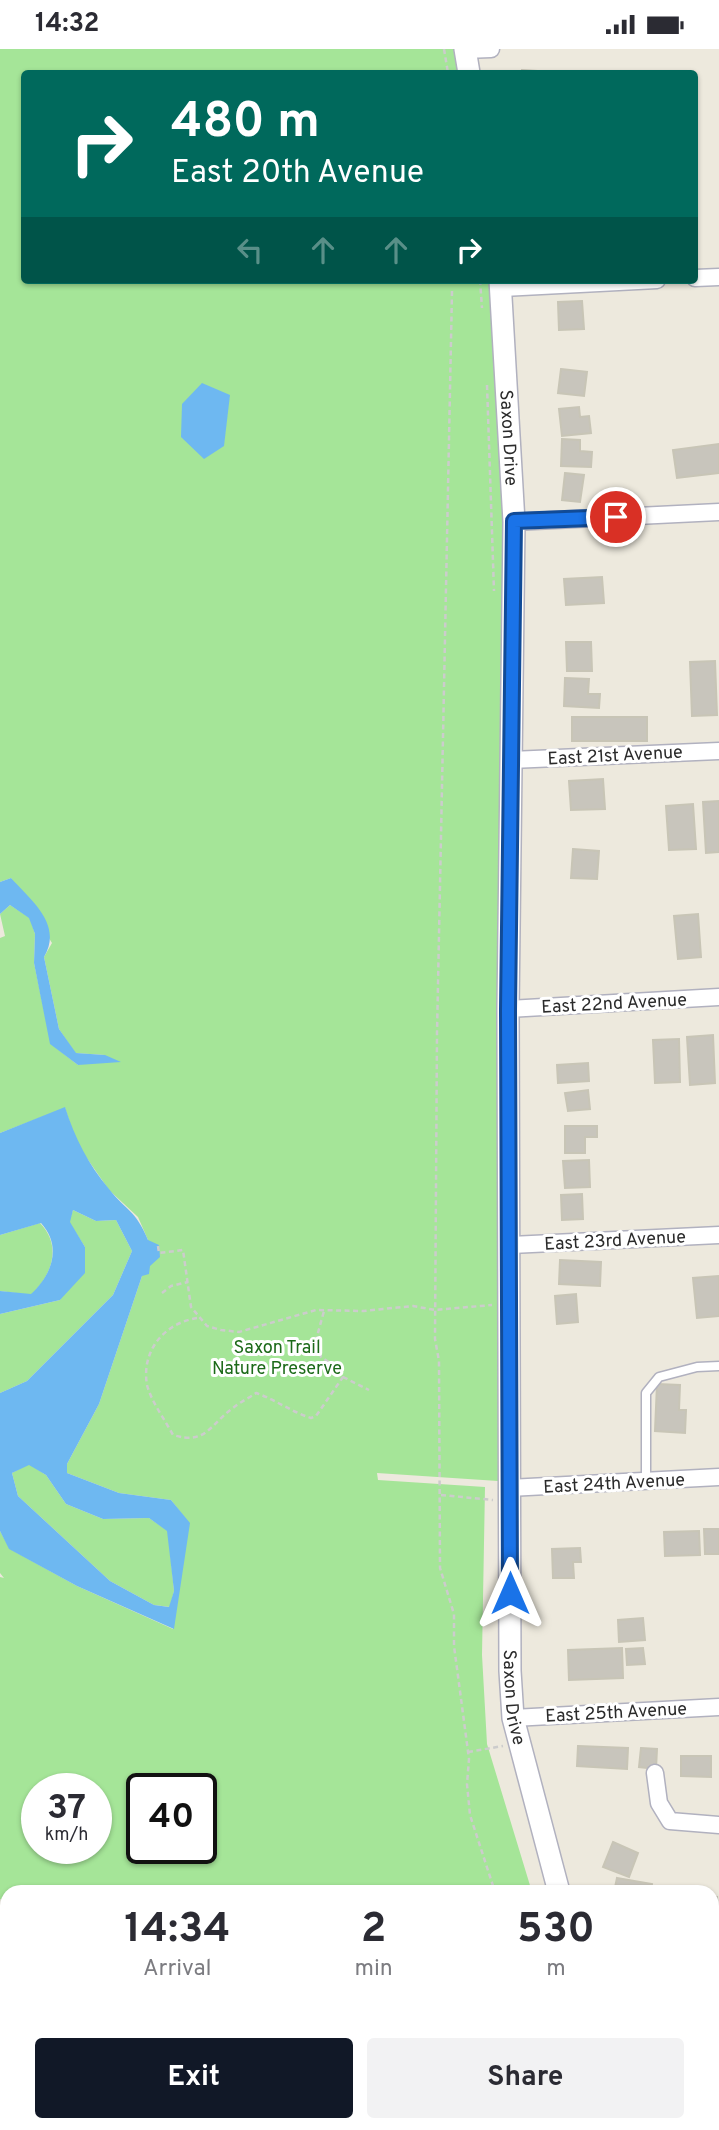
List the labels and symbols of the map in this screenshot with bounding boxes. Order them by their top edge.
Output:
street label: Saxon Drive [493,389,522,487]
pin [586,487,646,547]
street label: East 21st Avenue [547,741,683,772]
street label: East 22nd Avenue [541,989,687,1020]
street label: East 23rd Avenue [544,1226,686,1257]
park label: Saxon Trail Nature Preserve [212,1337,342,1381]
street label: East 24th Avenue [543,1469,685,1500]
position arrow [473,1556,547,1630]
street label: Saxon Drive [497,1649,530,1748]
street label: East 25th Avenue [545,1698,688,1729]
speed limit sign: 40 [126,1773,217,1864]

